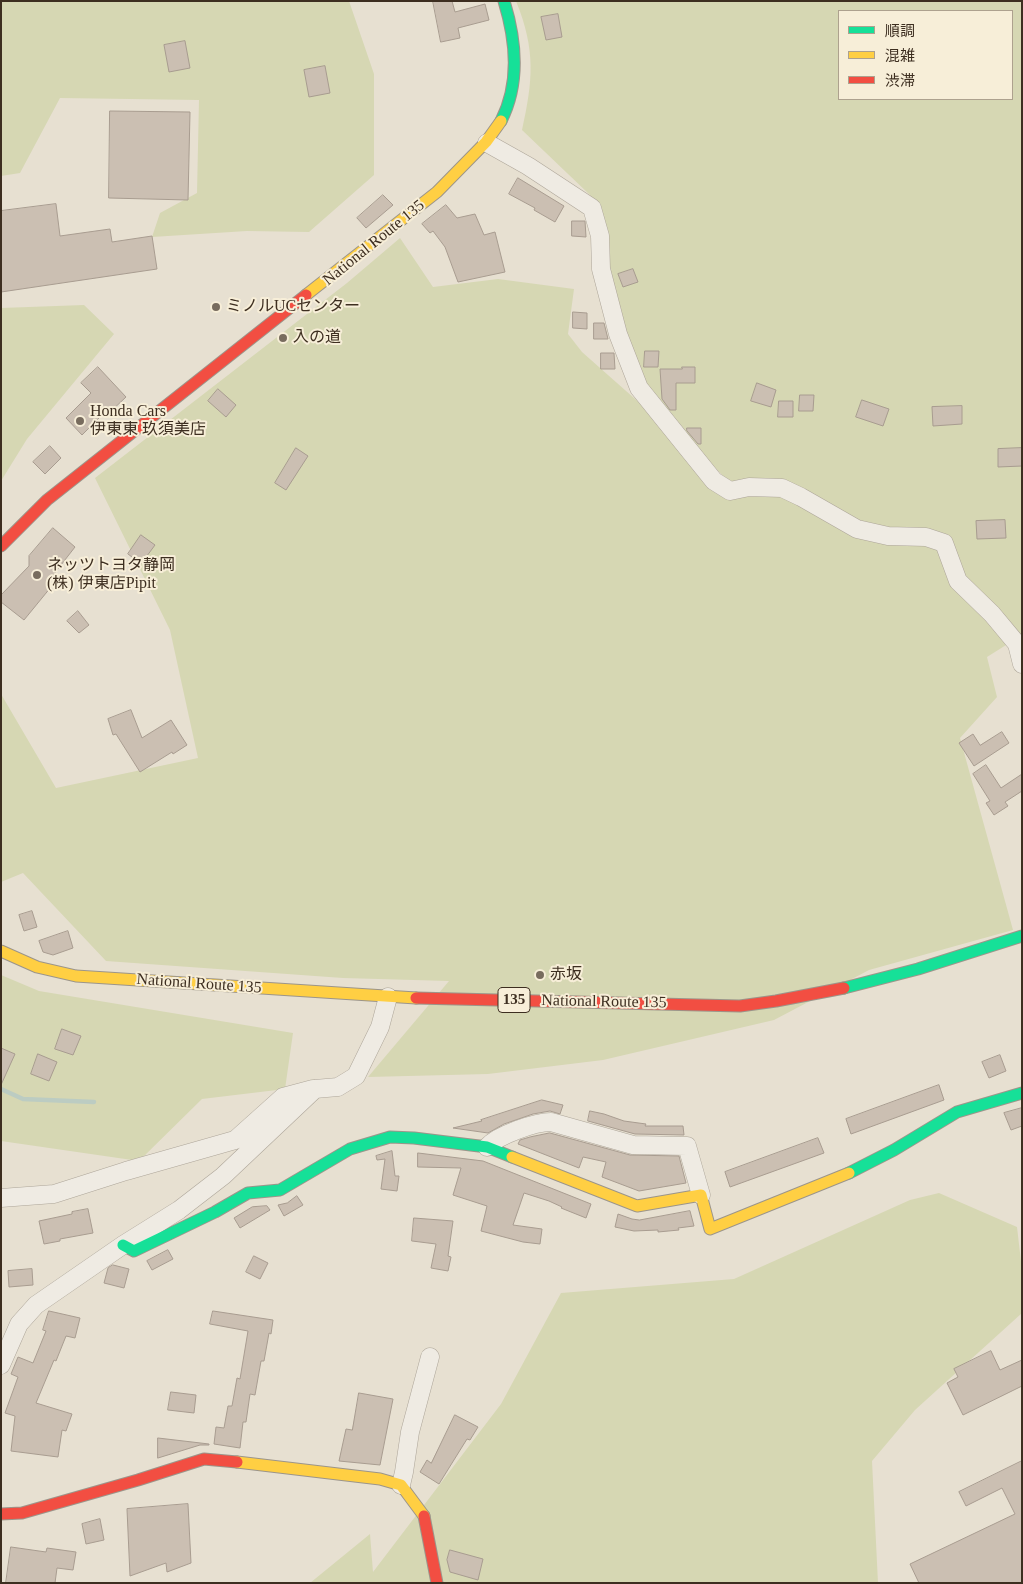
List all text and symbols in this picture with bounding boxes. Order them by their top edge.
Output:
legend [838,10,1013,100]
text: 順調 [885,23,915,39]
text: 混雑 [885,48,915,64]
text: 渋滞 [885,73,915,89]
street label: National Route 135 [319,196,429,290]
place label: ミノルUCセンター [226,297,360,317]
marker: ミノルUCセンター [210,301,222,313]
place label: 入の道 [293,328,341,348]
marker: 入の道 [277,332,289,344]
place label: Honda Cars 伊東東 玖須美店 [90,402,206,440]
marker: Honda Cars 伊東東 玖須美店 [74,415,86,427]
place label: ネッツトヨタ静岡 (株) 伊東店Pipit [47,556,175,594]
marker: ネッツトヨタ静岡 (株) 伊東店Pipit [31,569,43,581]
place label: 赤坂 [550,965,582,985]
marker: 赤坂 [534,969,546,981]
street label: National Route 135 [136,970,262,998]
road number: 135 [498,988,530,1012]
street label: National Route 135 [541,991,667,1013]

